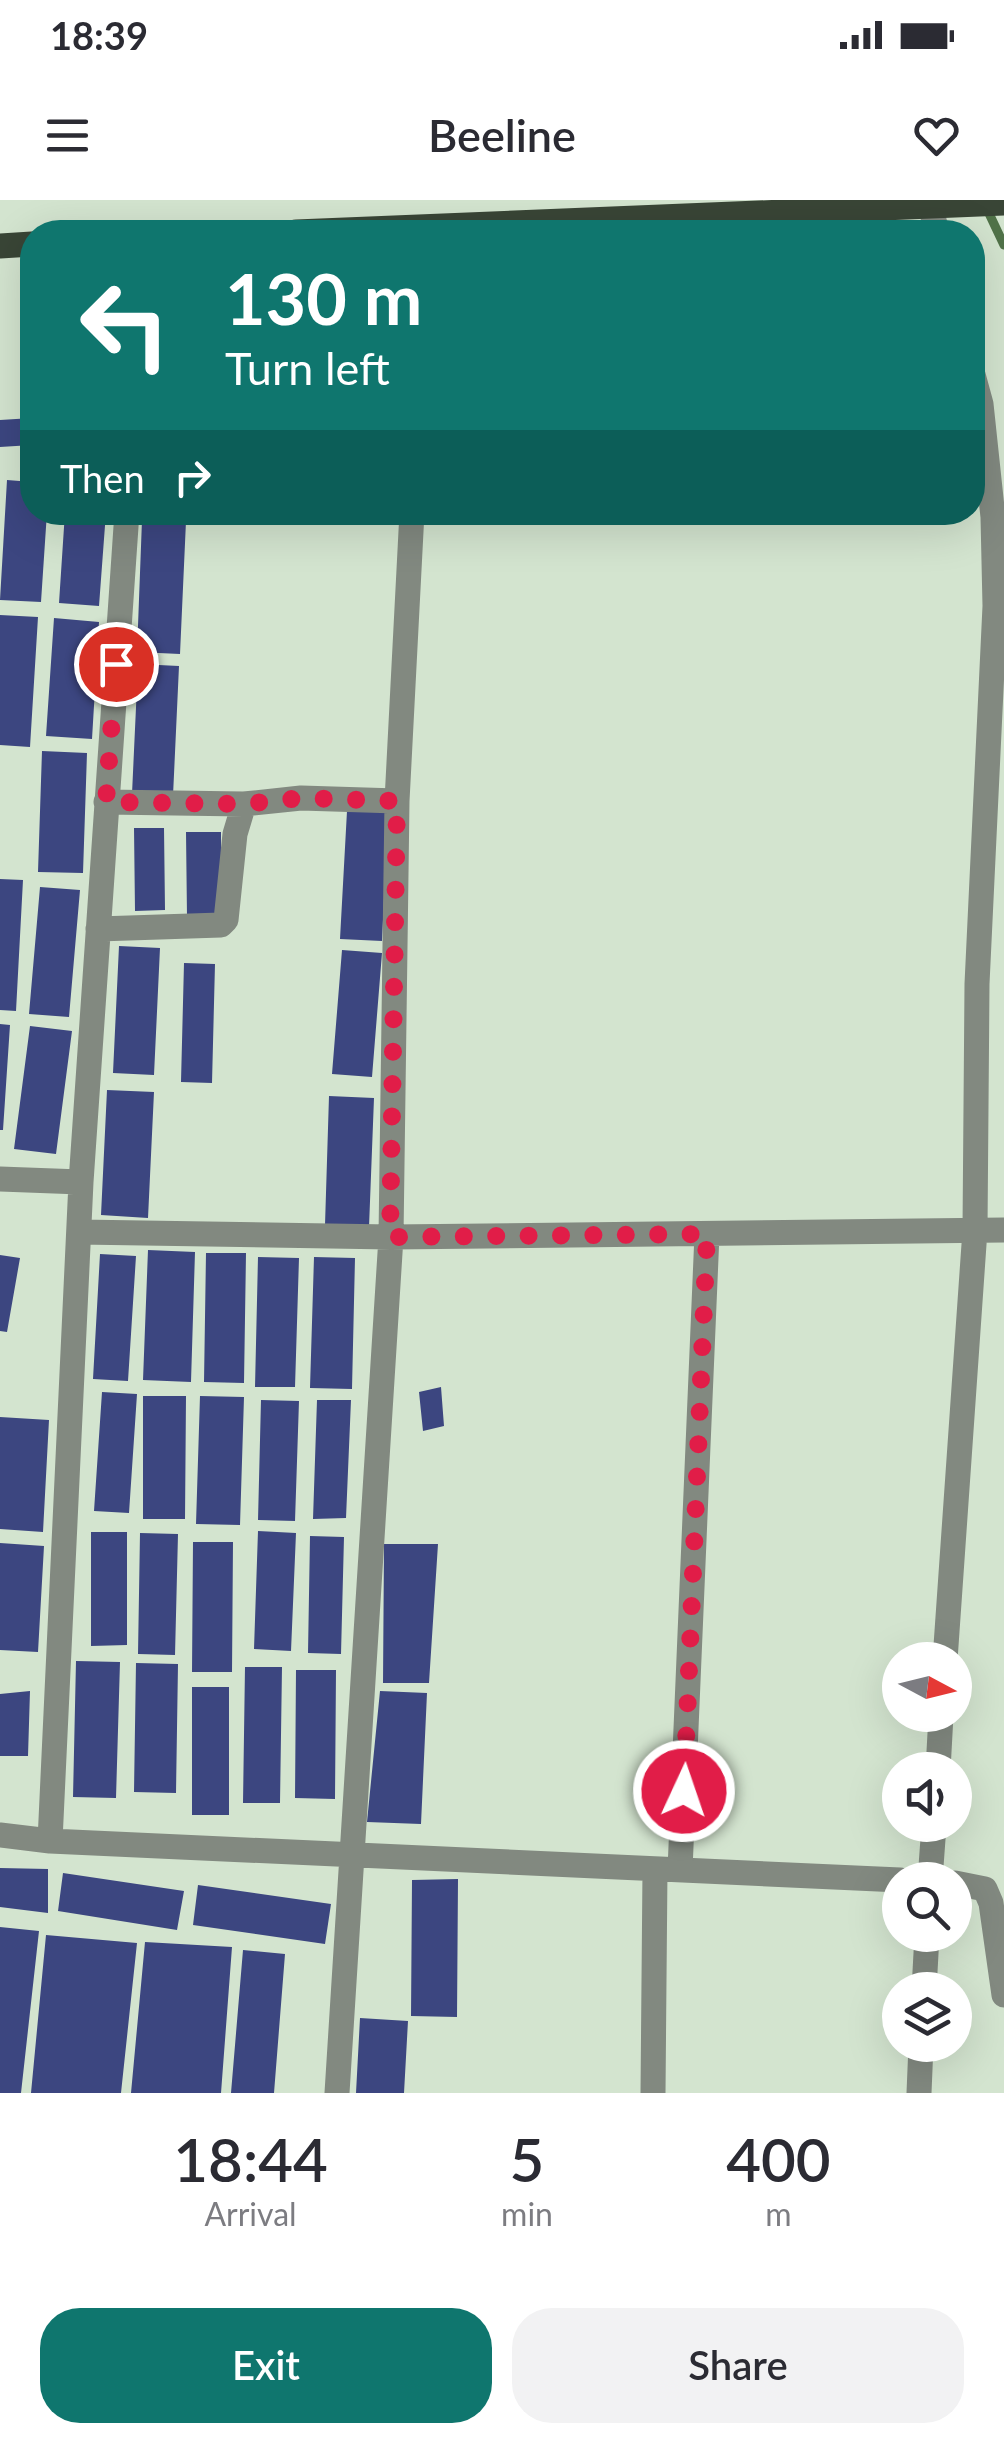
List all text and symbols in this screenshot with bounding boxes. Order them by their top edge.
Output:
text: 18:39 [50,12,148,58]
icon: menu [40,108,95,163]
text: Beeline [428,108,576,162]
icon: heart [909,108,964,163]
text: 130 m [225,256,422,340]
icon: left [60,260,190,390]
text: Turn left [225,341,390,395]
icon: right [165,450,220,505]
text: Then [60,455,145,501]
pin [74,622,159,707]
icon: arrive [89,637,144,692]
north arrow [882,1642,972,1732]
map controls [882,1642,972,2062]
position arrow [632,1739,736,1843]
button: sound [882,1752,972,1842]
button: search [882,1862,972,1952]
button: layers [882,1972,972,2062]
text: 18:44 [173,2123,328,2195]
text: 5 [510,2123,544,2195]
text: 400 [726,2123,831,2195]
text: Arrival [204,2194,297,2233]
text: min [501,2194,553,2233]
text: m [765,2194,792,2233]
button: Exit [40,2308,492,2423]
button: Share [512,2308,964,2423]

